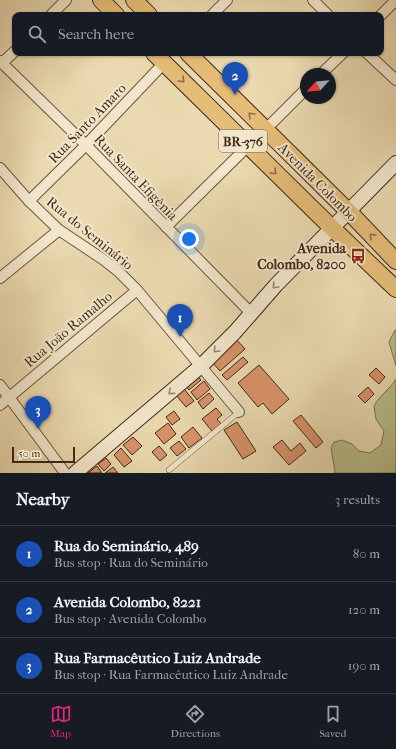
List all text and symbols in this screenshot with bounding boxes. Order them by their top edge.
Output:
search box [12,12,384,56]
icon: search [26,23,48,45]
text: Search here [58,25,134,43]
pin: 2 [222,62,248,95]
north arrow [300,68,336,104]
one-way arrow [177,76,185,83]
street label: Rua Santo Amaro [45,80,130,167]
one-way arrow [248,112,256,120]
road number: BR-376 [219,130,267,152]
street label: Rua Santa Efigênia [90,131,181,224]
street label: Avenida Colombo [274,139,361,225]
one-way arrow [269,167,277,175]
street label: Rua do Seminário [43,193,136,274]
your location [179,229,199,249]
one-way arrow [369,233,377,241]
place label: Avenida Colombo, 8200 [257,240,347,273]
bus stop icon: Avenida Colombo, 8200 [349,247,367,265]
one-way arrow [273,282,280,289]
street label: Rua João Ramalho [21,288,116,371]
pin: 1 [167,304,193,337]
one-way arrow [213,345,221,353]
one-way arrow [168,387,176,394]
pin: 3 [25,396,51,429]
scale bar [12,445,75,464]
text: 50 m [18,447,40,460]
text: Nearby [16,489,70,509]
text: 3 results [335,492,380,507]
text: Rua do Seminário, 489 [54,537,199,555]
text: 1 [27,546,31,561]
text: 80 m [353,546,380,561]
text: Bus stop · Rua do Seminário [54,555,208,570]
text: Avenida Colombo, 8221 [54,593,201,611]
text: 2 [26,602,32,617]
text: 120 m [348,602,380,617]
text: Bus stop · Avenida Colombo [54,611,206,626]
text: Rua Farmacêutico Luiz Andrade [54,649,261,667]
text: 3 [26,658,32,673]
text: 190 m [348,658,380,673]
text: Bus stop · Rua Farmacêutico Luiz Andrade [54,667,288,682]
tab: Map [50,703,72,740]
tab: Directions [171,703,220,740]
tab: Saved [319,703,346,740]

